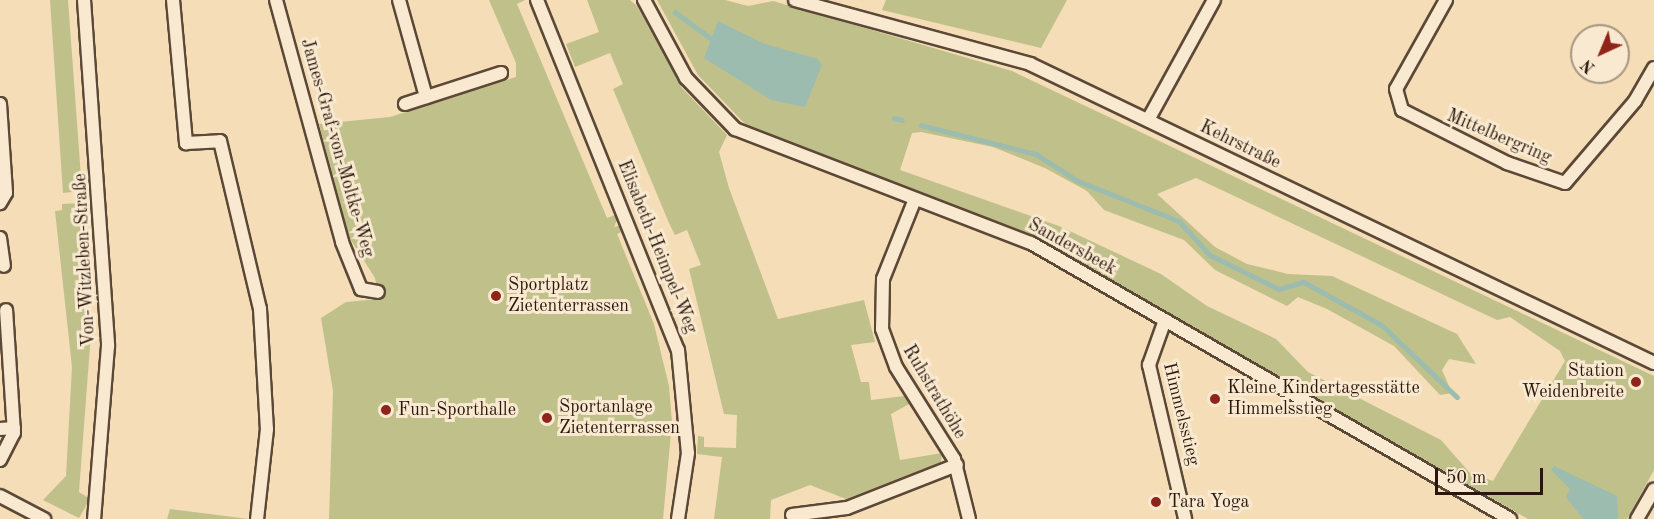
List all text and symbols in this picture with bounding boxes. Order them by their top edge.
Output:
north arrow [1570,24,1630,84]
street label: James-Graf-von-Moltke-Weg [295,36,379,260]
text: N [1579,56,1599,76]
street label: Mittelbergring [1443,105,1555,169]
street label: Kehrstraße [1196,116,1284,174]
street label: Elisabeth-Heimpel-Weg [612,157,702,337]
street label: Von-Witzleben-Straße [70,173,100,347]
street label: Sandersbeek [1024,214,1120,280]
place label: Sportplatz Zietenterrassen [508,275,629,318]
marker: Sportplatz Zietenterrassen [489,289,503,303]
street label: Ruhstrathöhe [898,341,970,443]
street label: Himmelsstieg [1158,360,1204,468]
place label: Station Weidenbreite [1522,361,1624,404]
marker: Station Weidenbreite [1629,375,1643,389]
place label: Kleine Kindertagesstätte Himmelsstieg [1227,378,1420,420]
marker: Kleine Kindertagesstätte Himmelsstieg [1208,392,1222,406]
place label: Sportanlage Zietenterrassen [559,397,680,440]
place label: Fun-Sporthalle [398,399,516,421]
marker: Fun-Sporthalle [379,403,393,417]
marker: Sportanlage Zietenterrassen [540,411,554,425]
scale bar [1438,456,1546,494]
text: 50 m [1446,469,1486,487]
place label: Tara Yoga [1168,491,1249,513]
marker: Tara Yoga [1149,495,1163,509]

